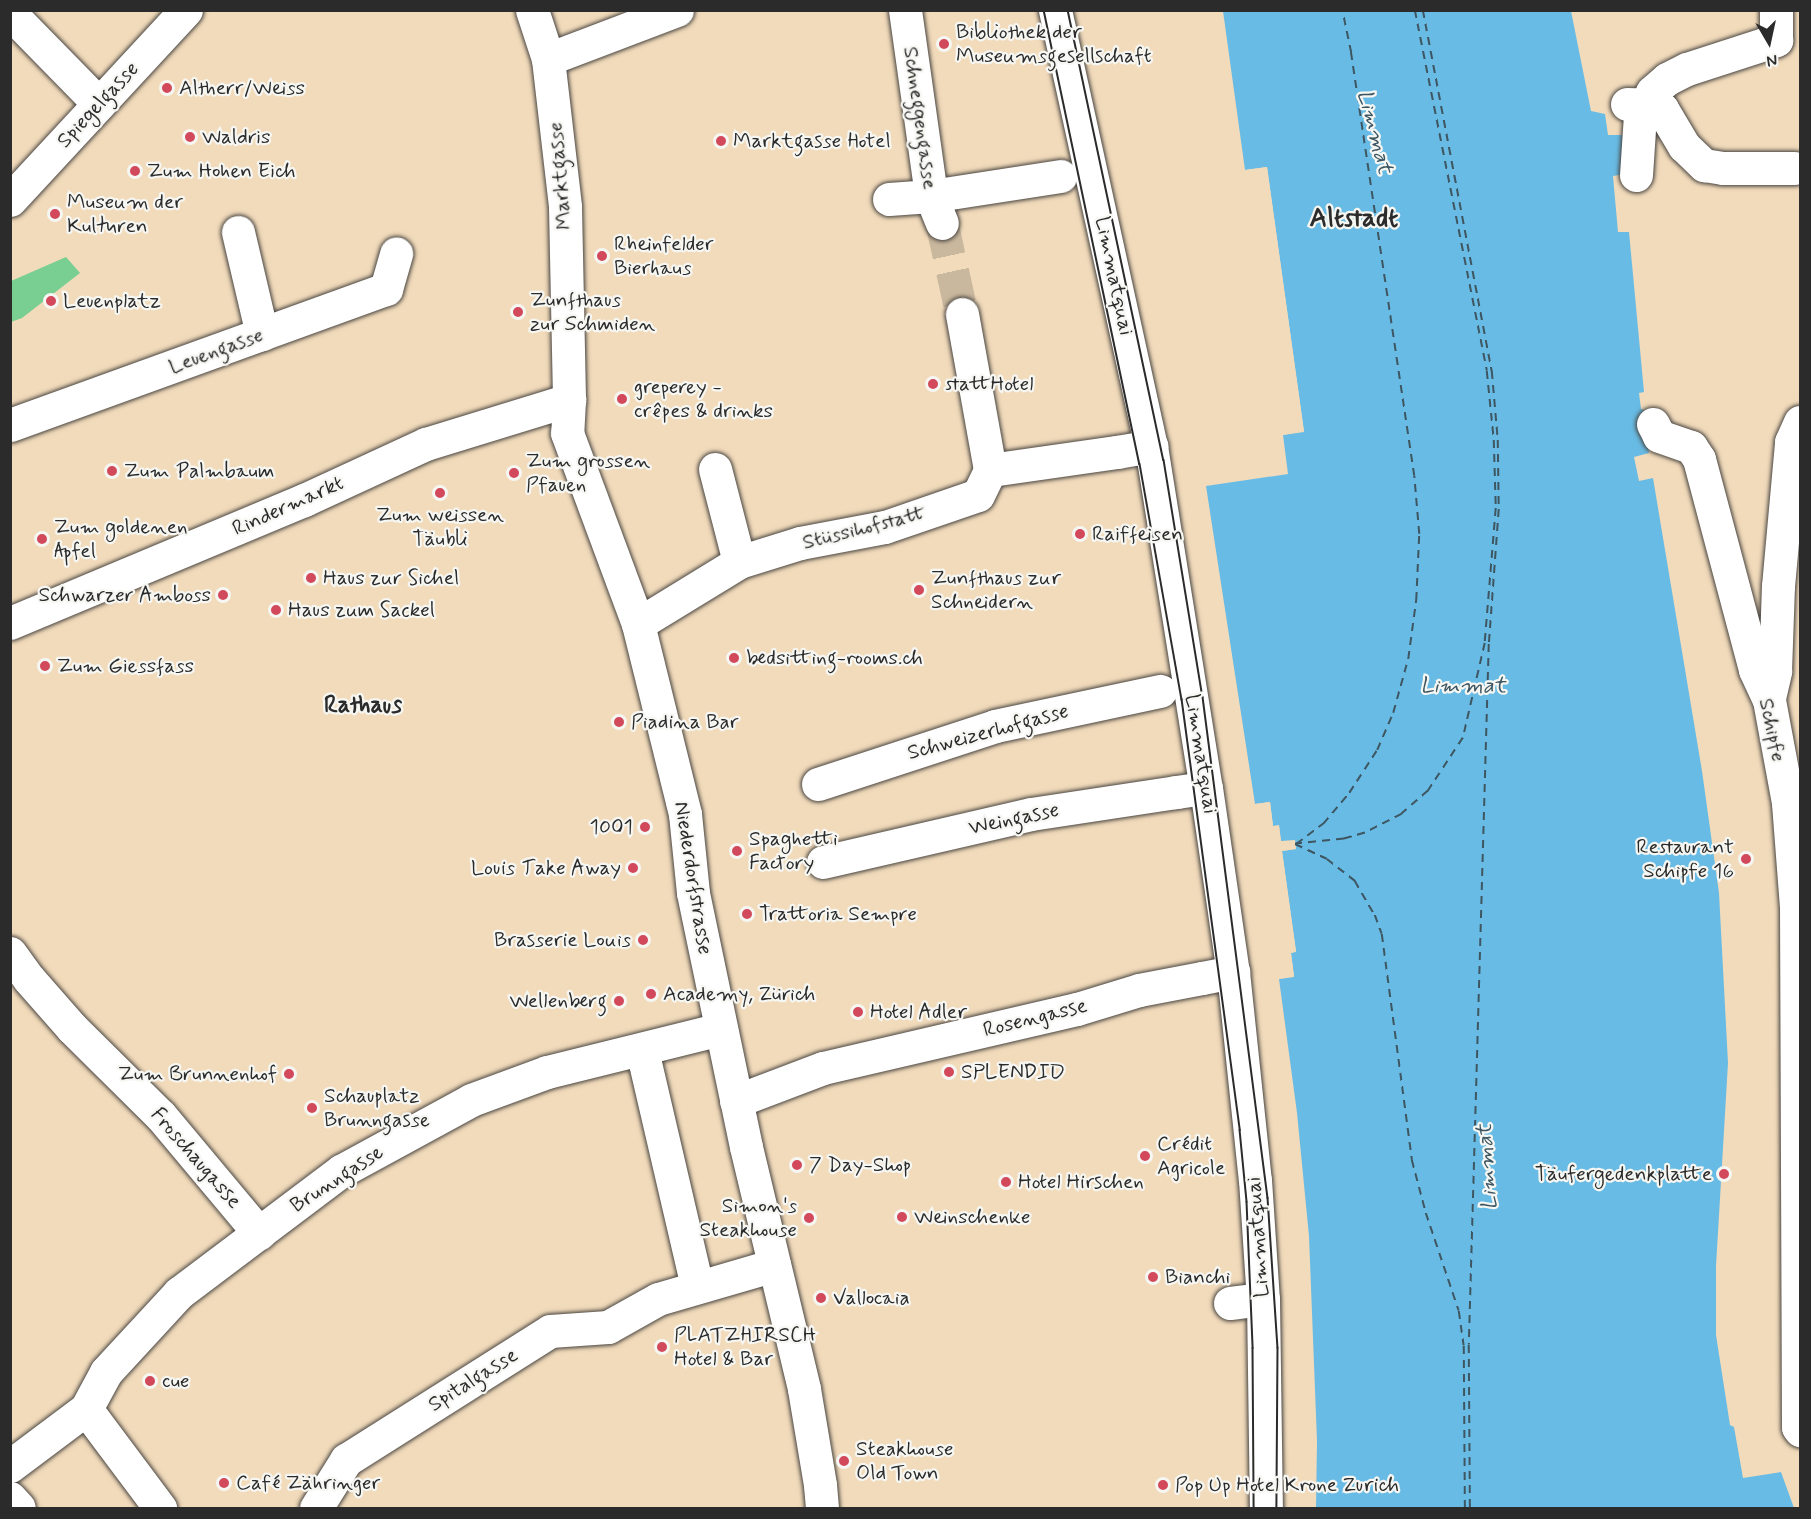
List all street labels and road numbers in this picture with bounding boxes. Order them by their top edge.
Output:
street label: Schneggengasse [898,45,942,191]
street label: Spiegelgasse [52,57,144,153]
street label: Marktgasse [543,121,577,231]
street label: Limmatquai [1089,214,1139,338]
street label: Leuengasse [165,322,267,380]
street label: Rindermarkt [229,470,347,542]
street label: Stüssihofstatt [800,501,928,555]
street label: Limmatquai [1179,692,1223,816]
street label: Schipfe [1753,696,1791,764]
street label: Schweizerhofgasse [905,698,1071,766]
street label: Weingasse [967,797,1061,841]
street label: Niederdorfstrasse [668,800,718,956]
street label: Rosengasse [980,993,1090,1043]
street label: Froschaugasse [145,1102,247,1214]
street label: Brunngasse [286,1140,388,1218]
street label: Limmatquai [1241,1176,1275,1298]
street label: Spitalgasse [424,1343,522,1417]

